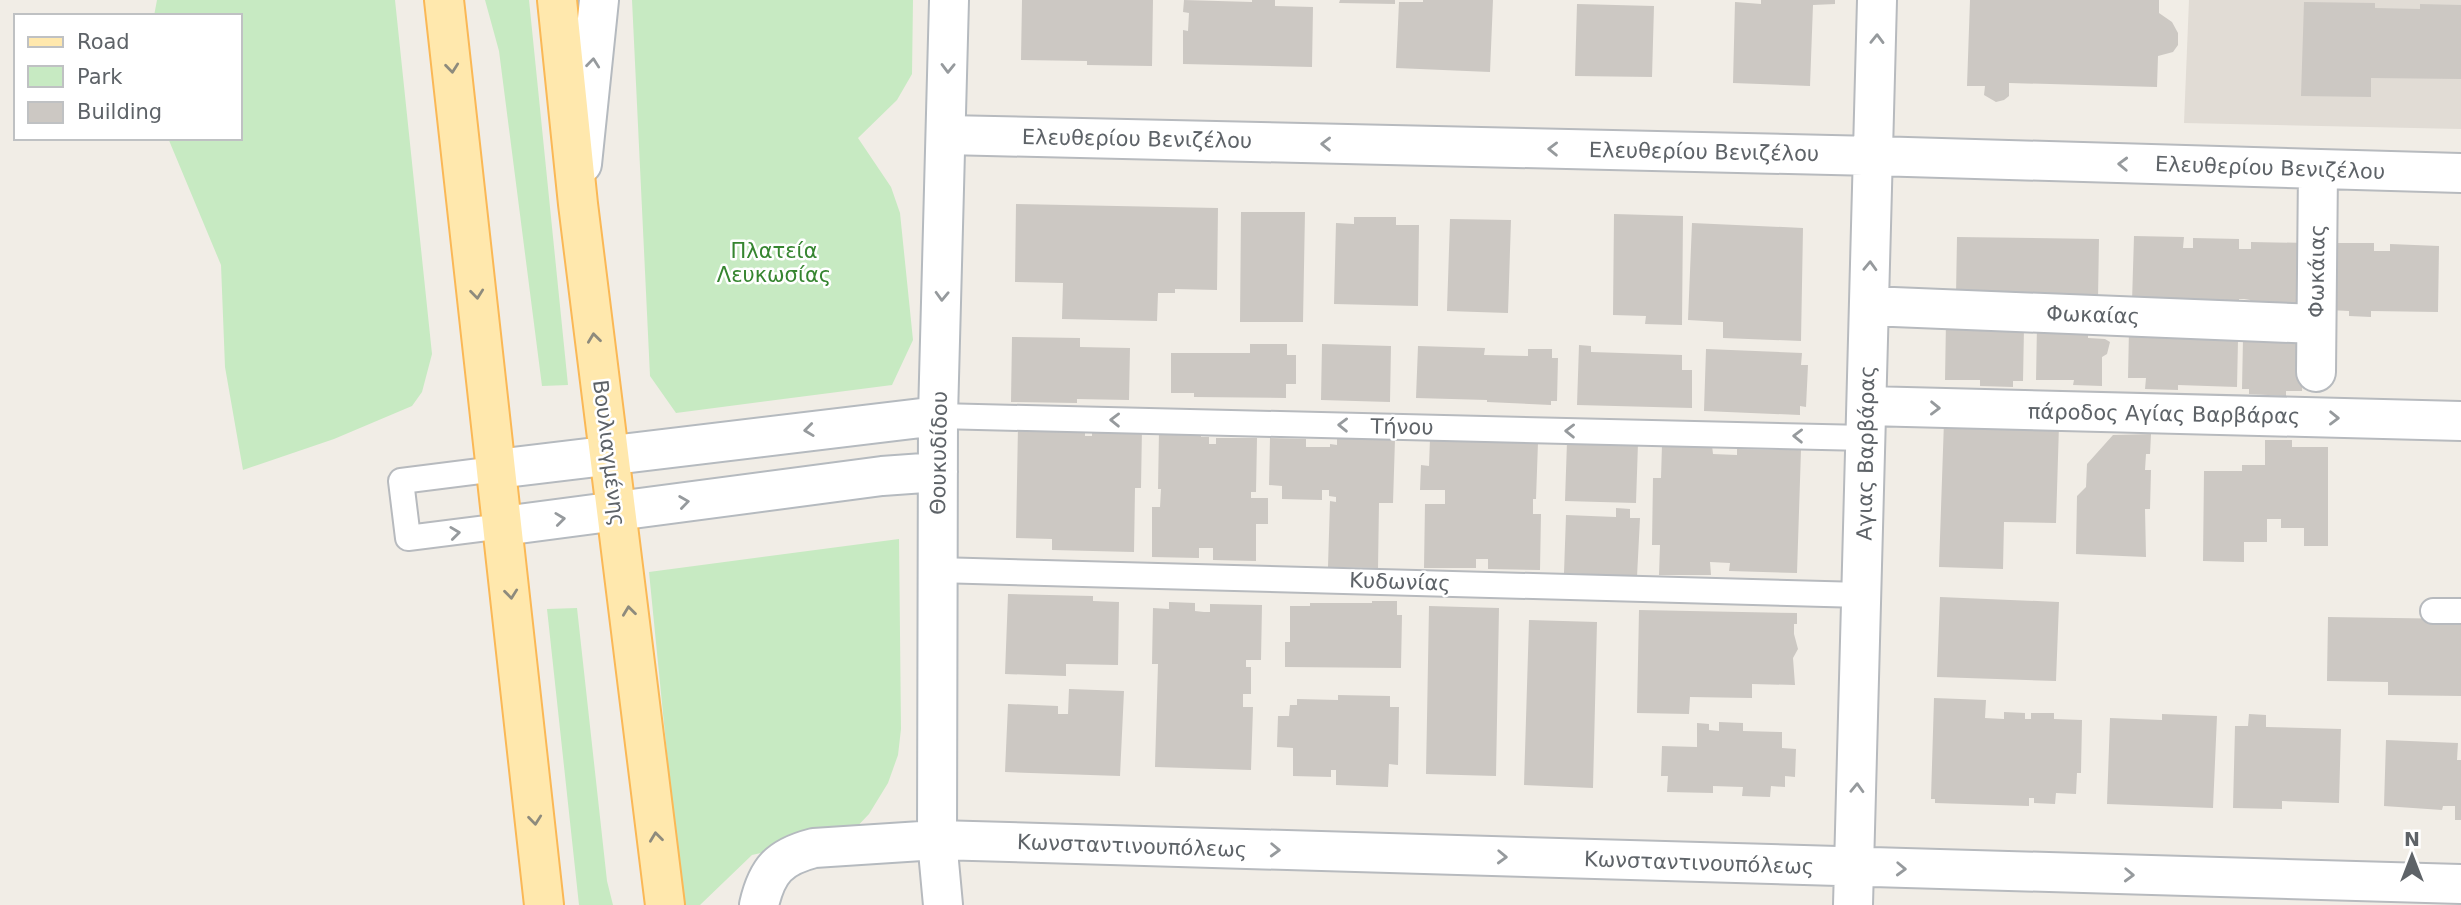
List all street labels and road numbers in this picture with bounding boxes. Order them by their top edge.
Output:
street label: Ελευθερίου Βενιζέλου [1022,125,1252,153]
street label: Ελευθερίου Βενιζέλου [1589,138,1819,166]
street label: Ελευθερίου Βενιζέλου [2154,152,2386,184]
street label: Φωκάιας [2304,224,2330,318]
street label: Φωκαίας [2046,301,2140,329]
street label: Αγιας Βαρβάρας [1852,365,1880,541]
street label: Βουλιαγμένης [588,378,630,528]
street label: Θουκυδίδου [926,391,952,515]
street label: πάροδος Αγίας Βαρβάρας [2028,400,2300,428]
street label: Τήνου [1369,414,1434,440]
street label: Κυδωνίας [1349,568,1451,596]
street label: Κωνσταντινουπόλεως [1017,830,1247,862]
street label: Κωνσταντινουπόλεως [1584,847,1814,879]

